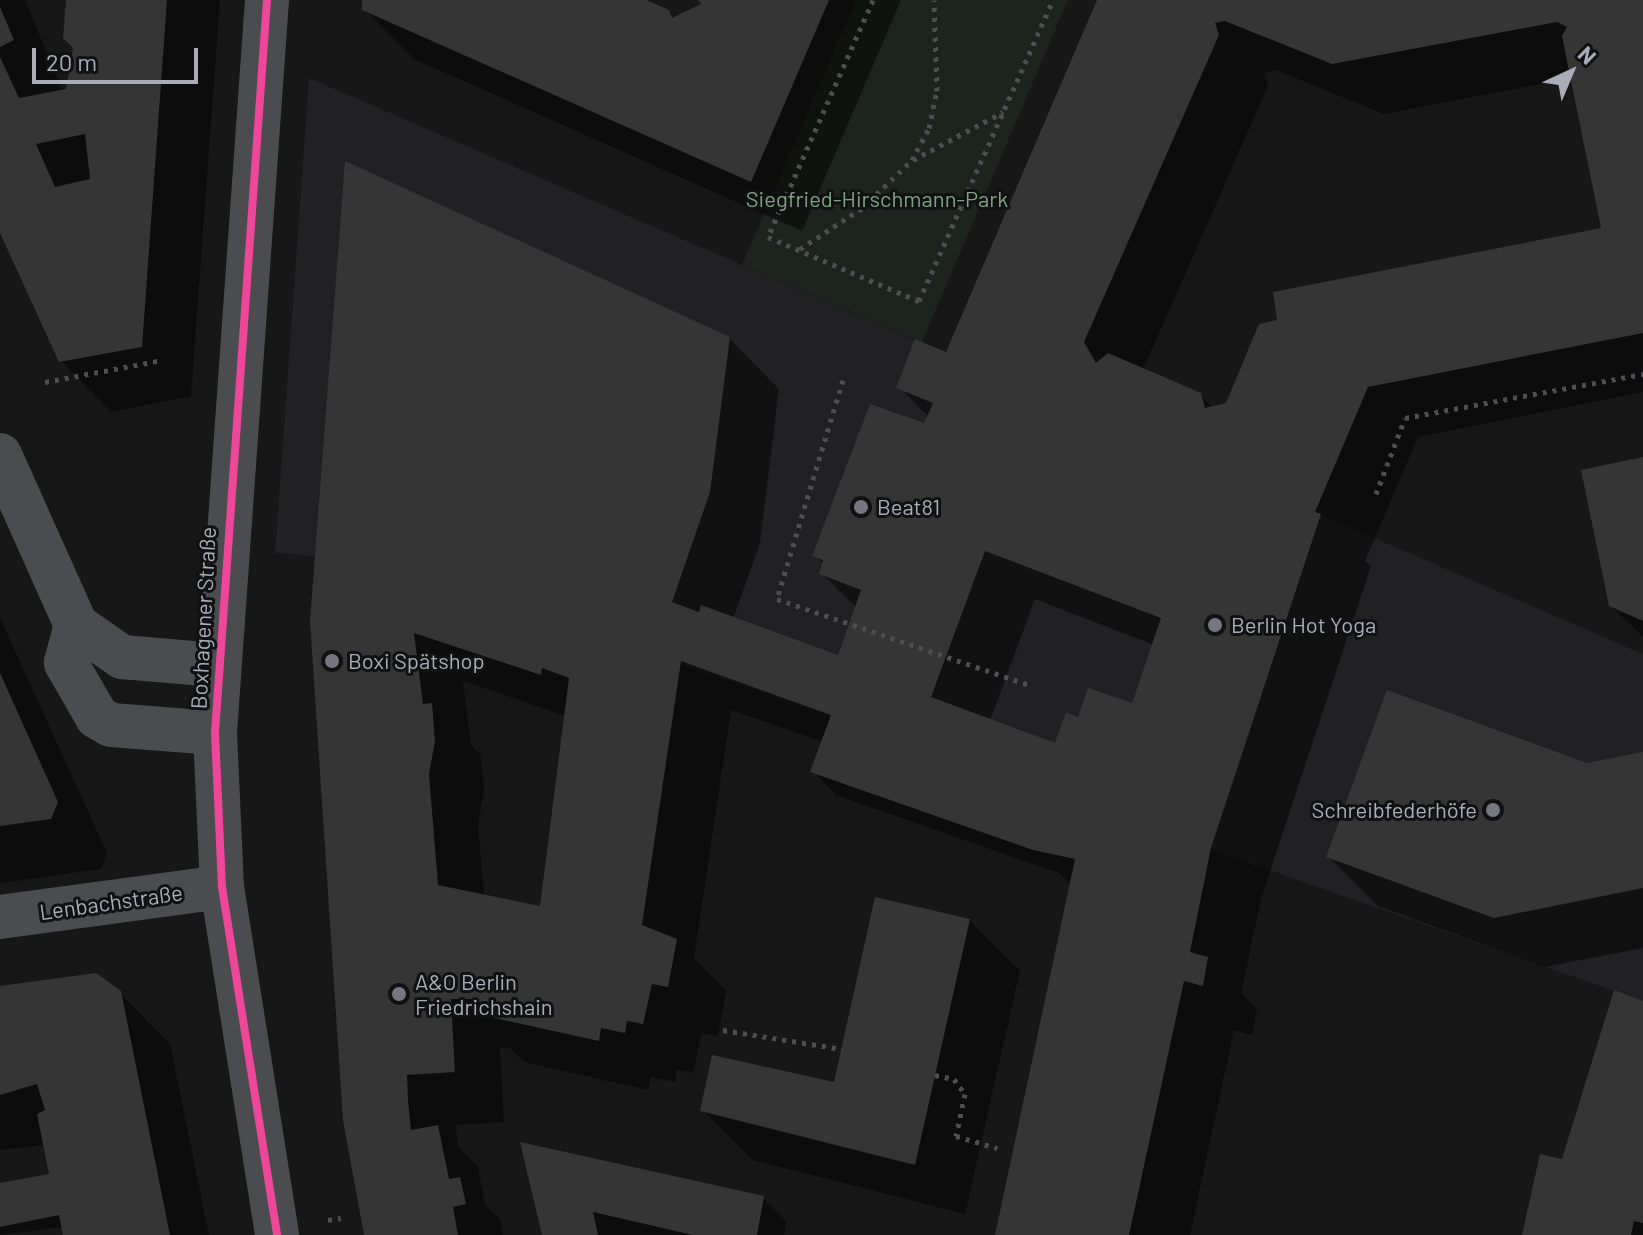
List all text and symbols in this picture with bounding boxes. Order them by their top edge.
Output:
scale bar [36,32,202,82]
north arrow [1531,32,1611,112]
text: N [1573,40,1602,69]
text: 20 m [46,47,97,76]
park label: Siegfried-Hirschmann-Park [746,186,1008,212]
place label: Beat81 [877,494,940,520]
marker: Beat81 [852,498,870,516]
street label: Boxhagener Straße [185,526,221,710]
place label: Berlin Hot Yoga [1231,612,1376,638]
marker: Berlin Hot Yoga [1206,616,1224,634]
place label: Boxi Spätshop [348,648,485,674]
marker: Boxi Spätshop [323,652,341,670]
place label: Schreibfederhöfe [1311,797,1477,823]
marker: Schreibfederhöfe [1484,801,1502,819]
street label: Lenbachstraße [38,879,184,925]
place label: A&O Berlin Friedrichshain [415,968,553,1020]
marker: A&O Berlin Friedrichshain [390,985,408,1003]

